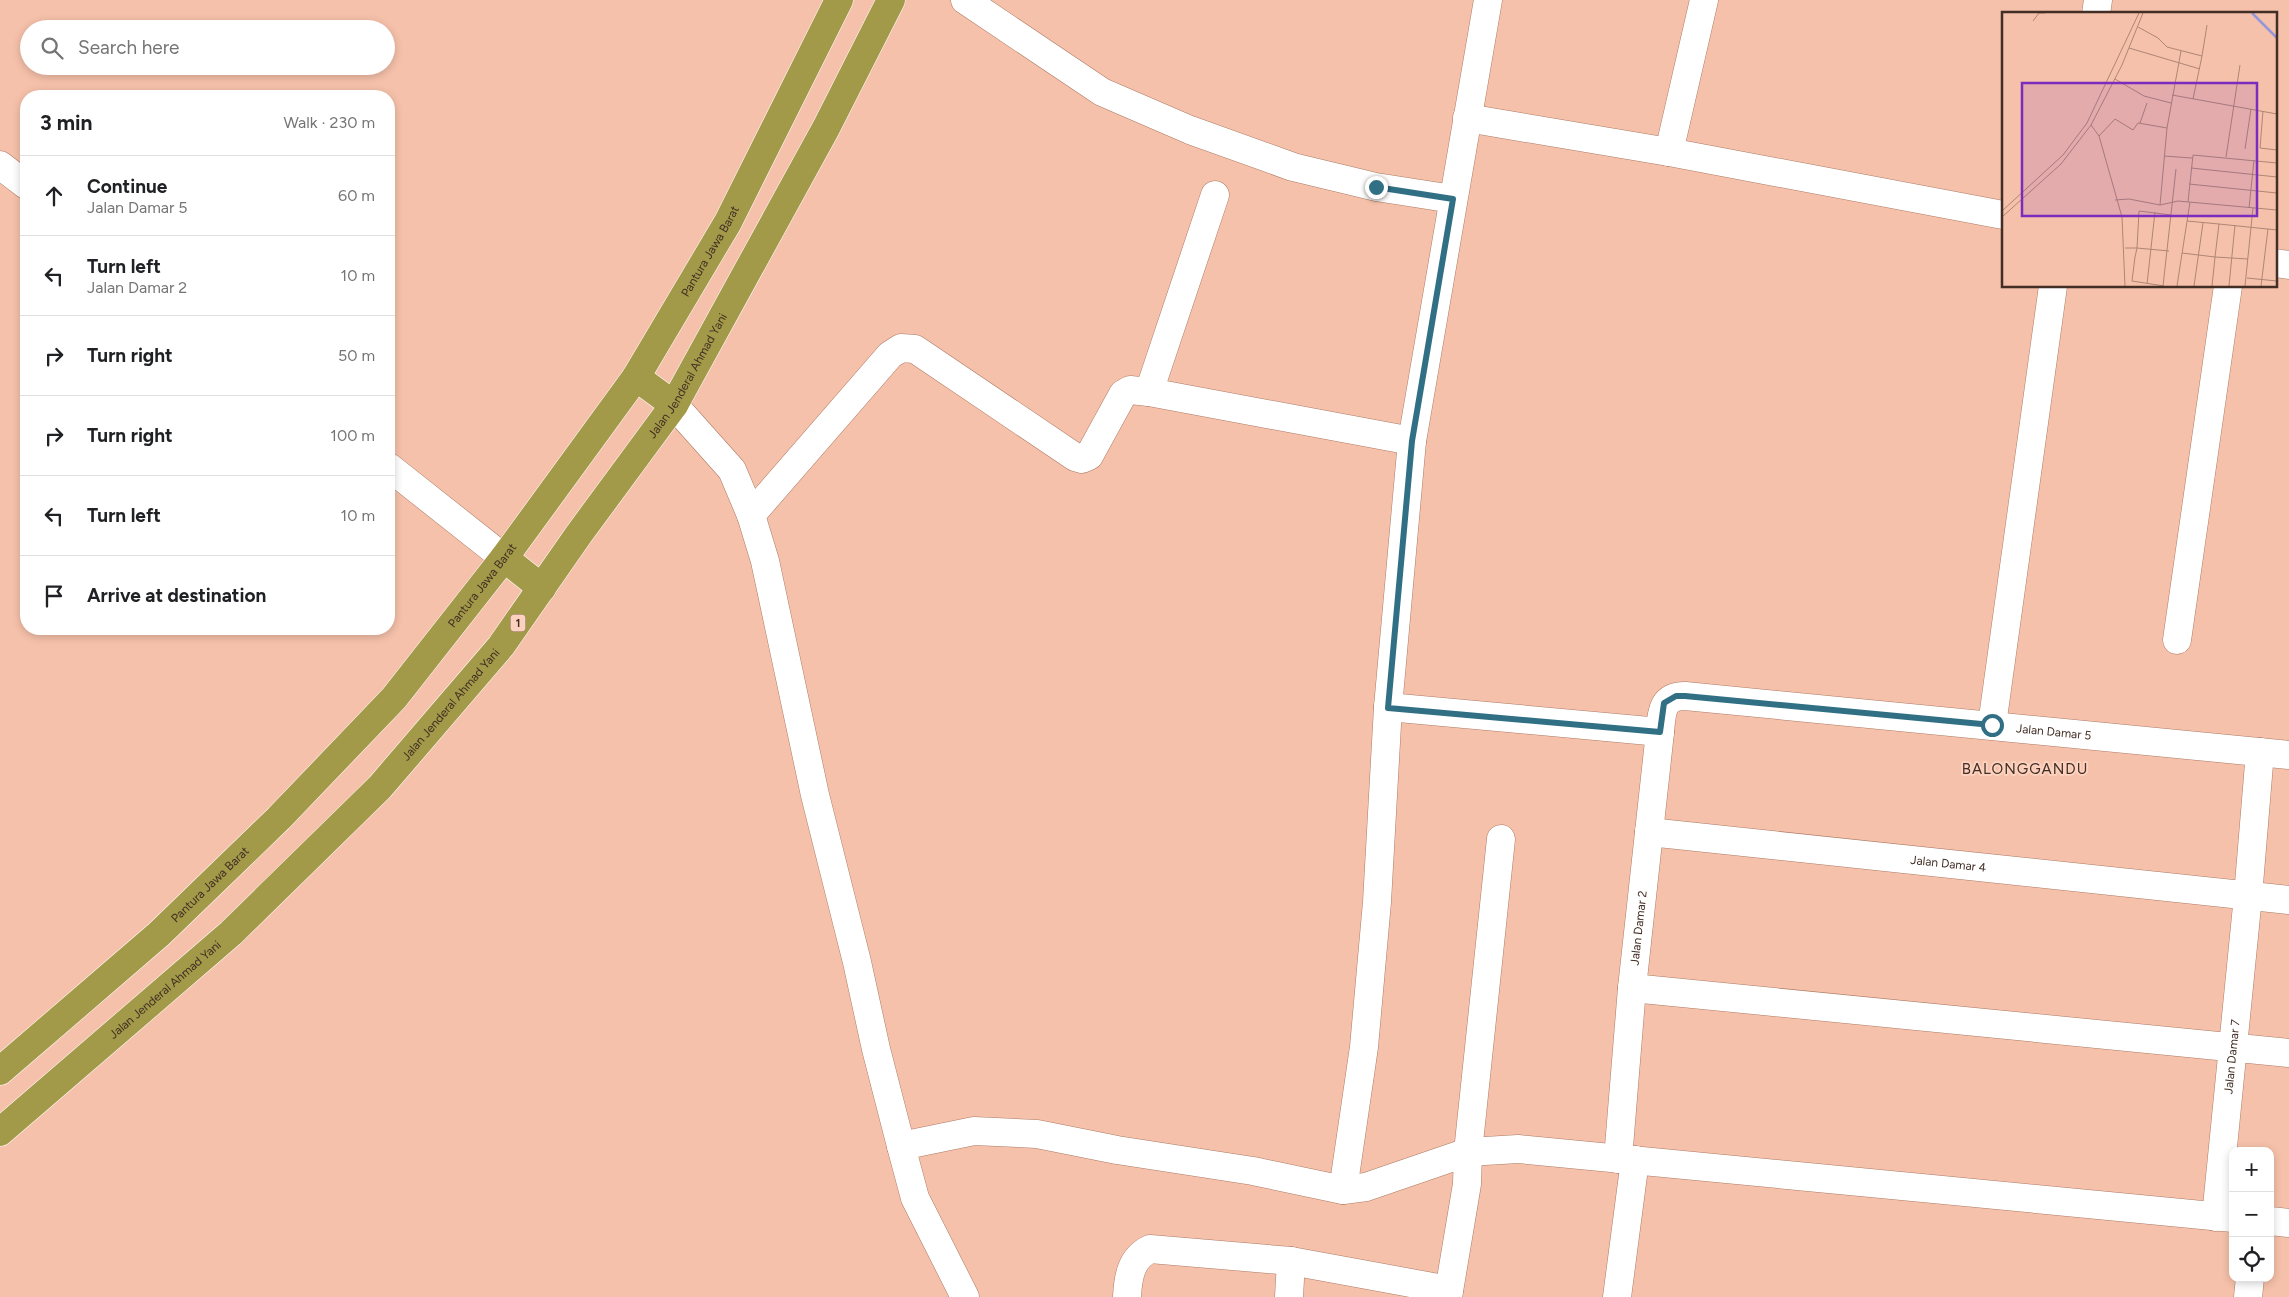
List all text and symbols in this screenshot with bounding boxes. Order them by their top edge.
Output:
inset map [2002,12,2276,288]
search box [20,20,395,75]
icon: search [38,34,66,62]
text: Search here [78,36,180,59]
text: 3 min [40,110,92,135]
text: Walk · 230 m [283,113,375,132]
text: Continue [87,175,167,198]
route end [1365,176,1388,199]
icon: ahead [40,182,68,210]
text: 60 m [338,186,375,205]
text: Jalan Damar 5 [87,198,187,217]
street label: Pantura Jawa Barat [678,203,742,299]
text: Turn left [87,255,161,278]
icon: left [40,262,68,290]
text: 10 m [341,266,375,285]
text: Jalan Damar 2 [87,278,187,297]
street label: Jalan Jenderal Ahmad Yani [645,311,730,441]
icon: right [40,342,68,370]
text: Turn right [87,344,173,367]
text: 50 m [338,346,375,365]
icon: right [40,422,68,450]
text: Turn right [87,424,173,447]
text: 100 m [330,426,375,445]
icon: left [40,502,68,530]
text: Turn left [87,504,161,527]
text: 10 m [341,506,375,525]
street label: Pantura Jawa Barat [445,540,520,630]
icon: arrive [40,582,68,610]
text: Arrive at destination [87,584,266,607]
road number: 1 [510,614,526,632]
street label: Jalan Jenderal Ahmad Yani [399,646,503,763]
route start [1981,714,2004,737]
street label: Jalan Damar 5 [2015,721,2092,743]
district label: BALONGGANDU [1962,760,2088,778]
street label: Pantura Jawa Barat [168,843,252,925]
street label: Jalan Damar 4 [1910,853,1987,875]
street label: Jalan Damar 2 [1628,890,1650,966]
street label: Jalan Jenderal Ahmad Yani [106,938,224,1042]
street label: Jalan Damar 7 [2221,1018,2243,1095]
map controls [2229,1147,2274,1282]
button: + [2229,1147,2274,1192]
button: − [2229,1192,2274,1237]
button: locate [2229,1237,2274,1282]

